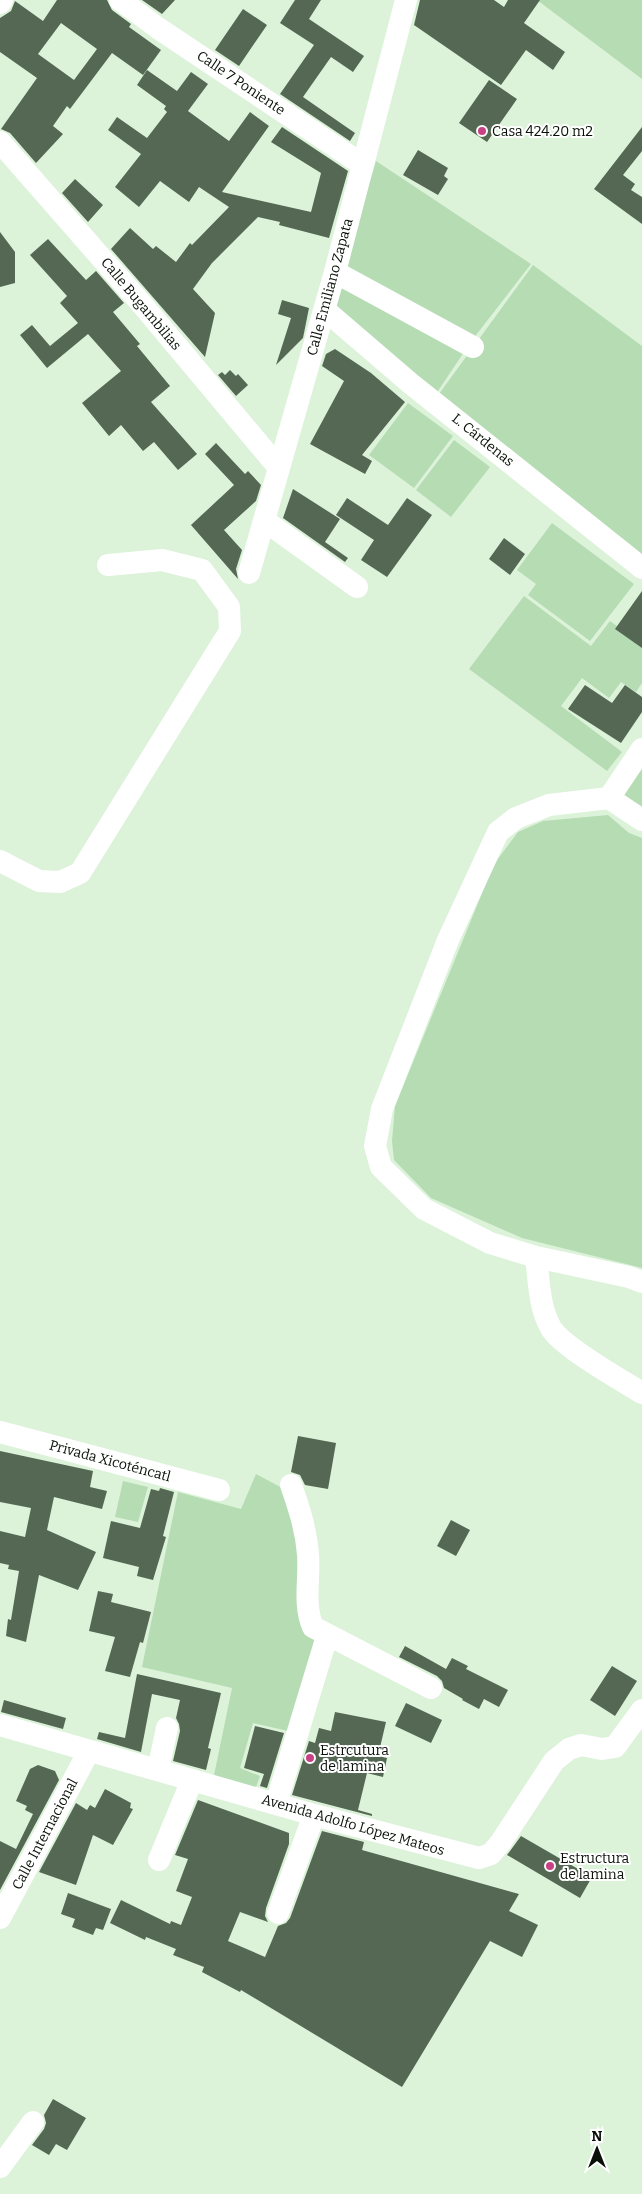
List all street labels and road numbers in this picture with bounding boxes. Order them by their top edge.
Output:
street label: Calle 7 Poniente [194,47,288,119]
street label: Calle Emiliano Zapata [304,216,357,357]
street label: Calle Bugambilias [97,254,185,354]
street label: L. Cárdenas [449,410,517,470]
street label: Privada Xicoténcatl [47,1437,173,1485]
street label: Calle Internacional [8,1775,82,1893]
street label: Avenida Adolfo López Mateos [260,1791,446,1859]

